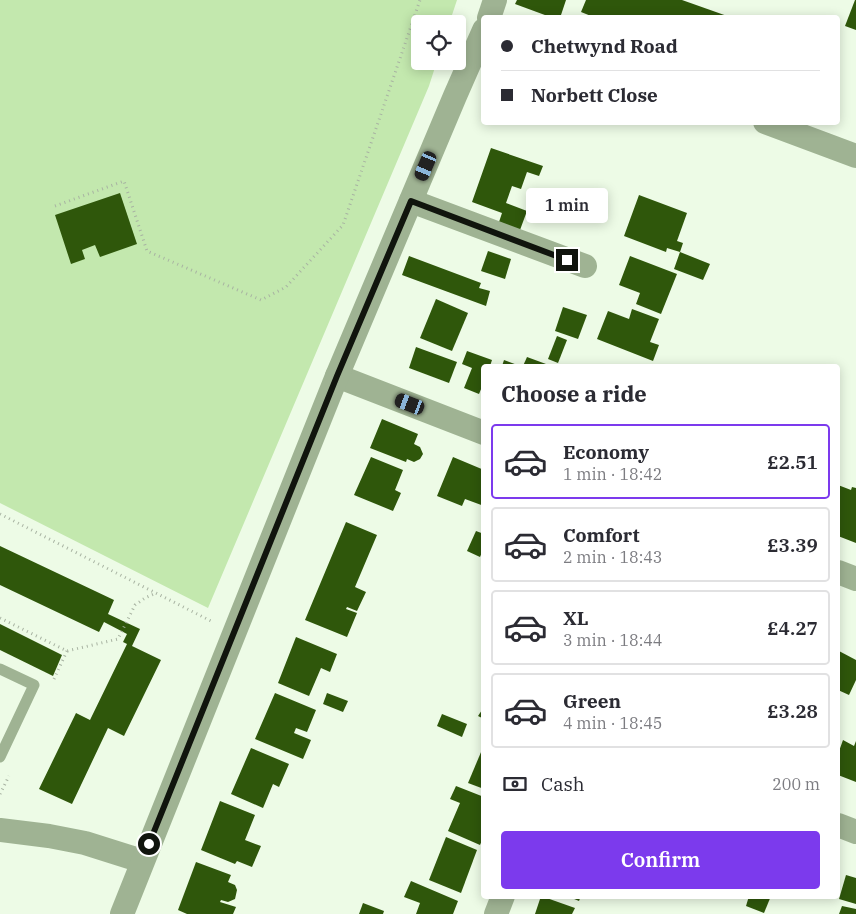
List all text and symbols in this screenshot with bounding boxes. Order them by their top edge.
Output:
map controls [411,15,466,70]
button: locate [411,15,466,70]
text: Chetwynd Road [531,34,678,58]
text: Norbett Close [531,83,658,107]
car [413,149,438,183]
callout: 1 min [526,188,608,222]
text: 1 min [545,195,589,215]
route end [556,249,578,271]
text: Choose a ride [501,379,647,408]
car [393,392,426,416]
icon: car [503,439,548,484]
text: Economy [563,440,649,464]
text: £2.51 [767,450,818,474]
text: 1 min · 18:42 [563,464,662,484]
icon: car [503,522,548,567]
text: Comfort [563,523,640,547]
text: £3.39 [767,533,818,557]
text: 2 min · 18:43 [563,547,662,567]
icon: car [503,605,548,650]
text: XL [563,606,589,630]
text: £4.27 [767,616,818,640]
text: 3 min · 18:44 [563,630,662,650]
icon: car [503,688,548,733]
text: Green [563,689,621,713]
text: £3.28 [767,699,818,723]
text: 4 min · 18:45 [563,713,662,733]
icon: cash [501,770,529,798]
text: Cash [541,772,585,796]
text: 200 m [772,774,820,794]
button: Confirm [501,831,820,889]
route start [138,833,160,855]

